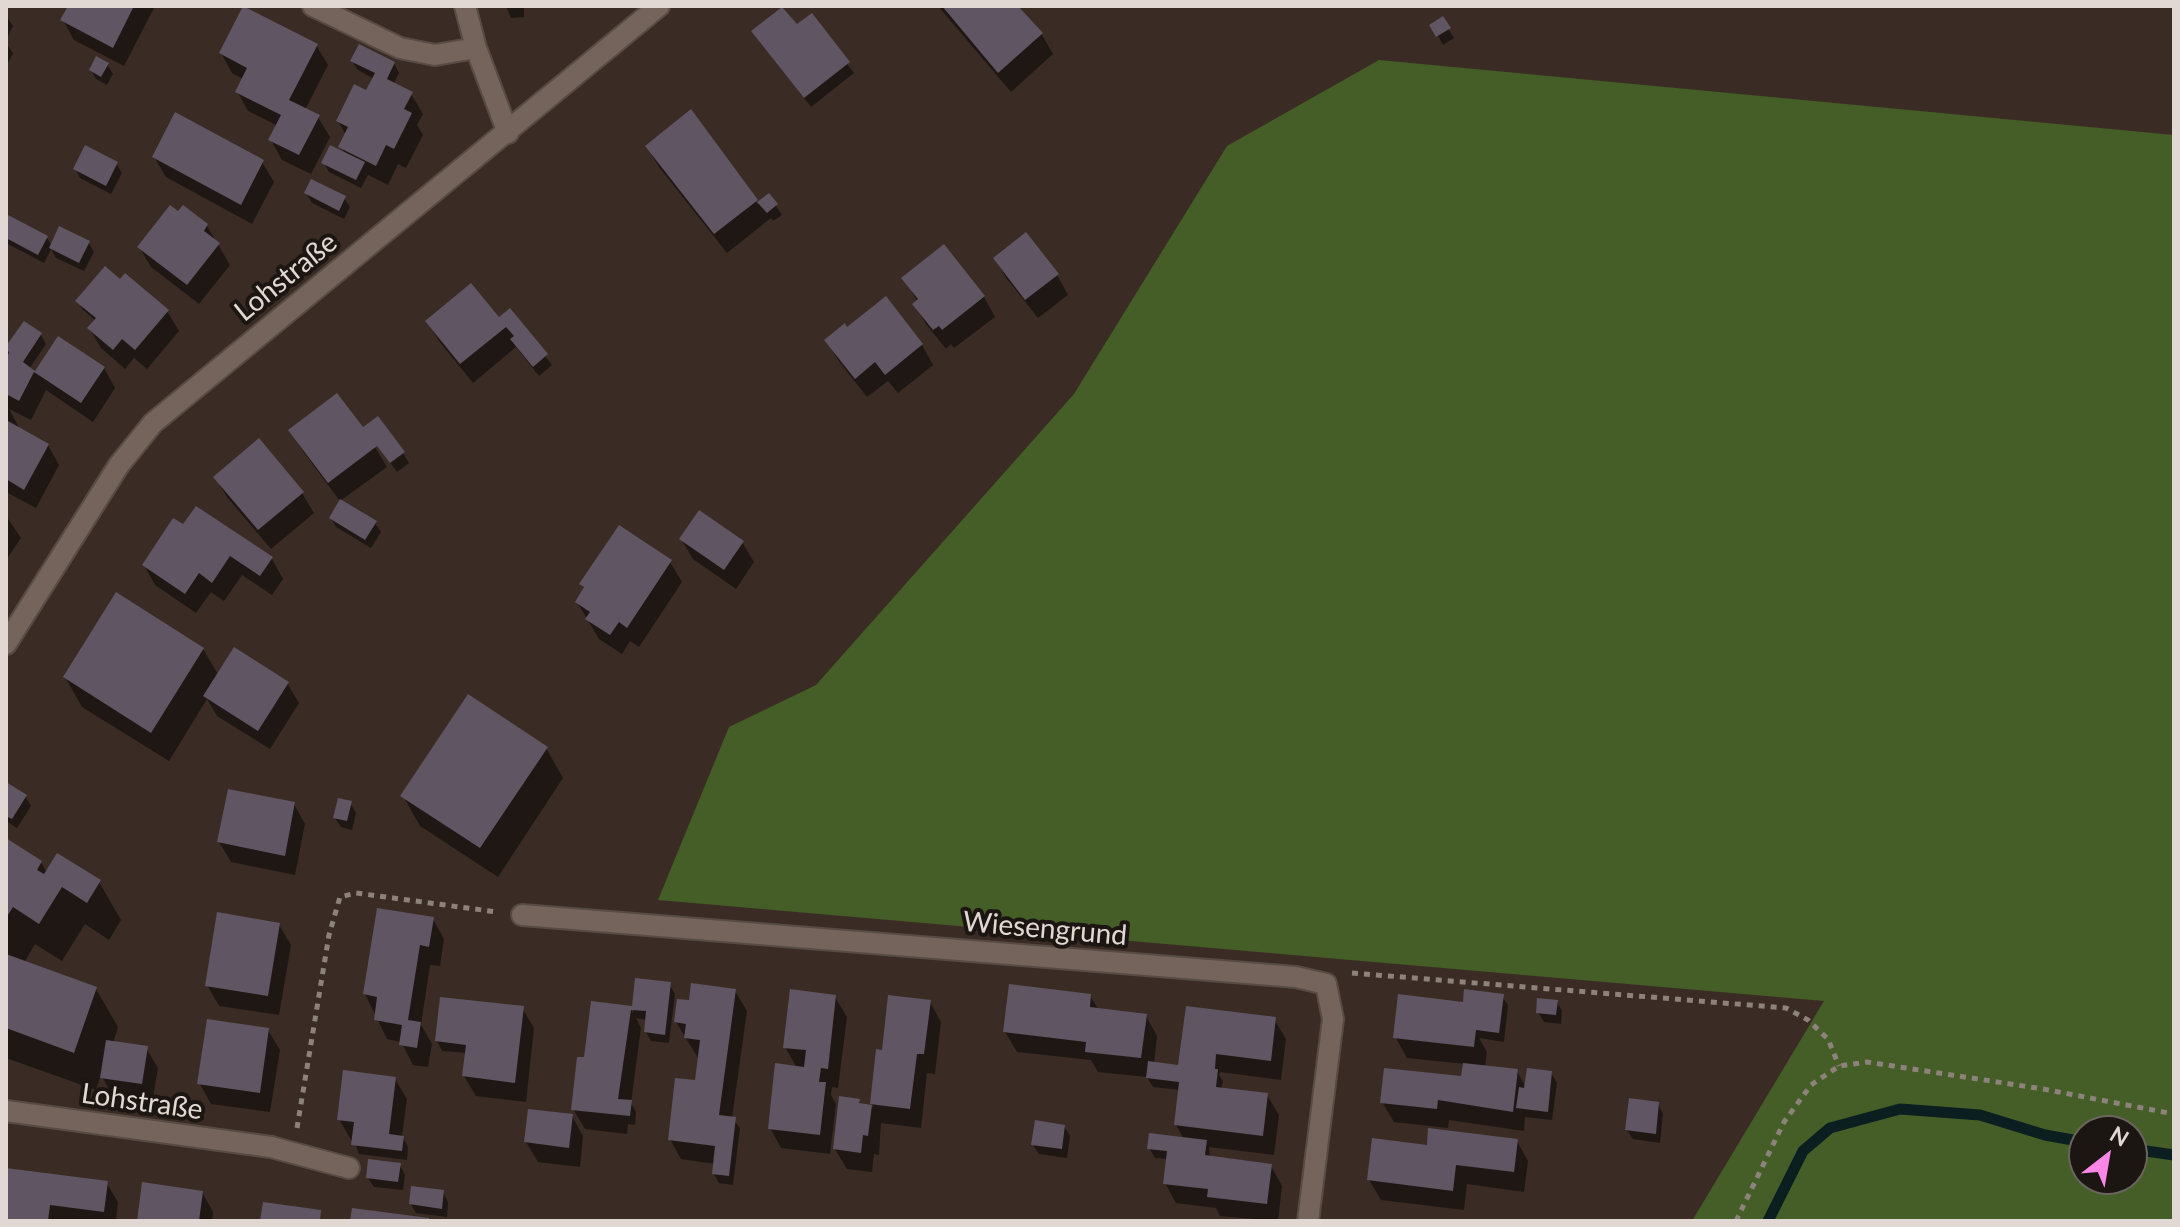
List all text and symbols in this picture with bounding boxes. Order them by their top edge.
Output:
street label: Lohstraße [228,226,344,328]
street label: Wiesengrund [962,905,1128,953]
street label: Lohstraße [79,1077,205,1127]
north arrow [2068,1115,2148,1195]
text: N [2105,1120,2134,1152]

